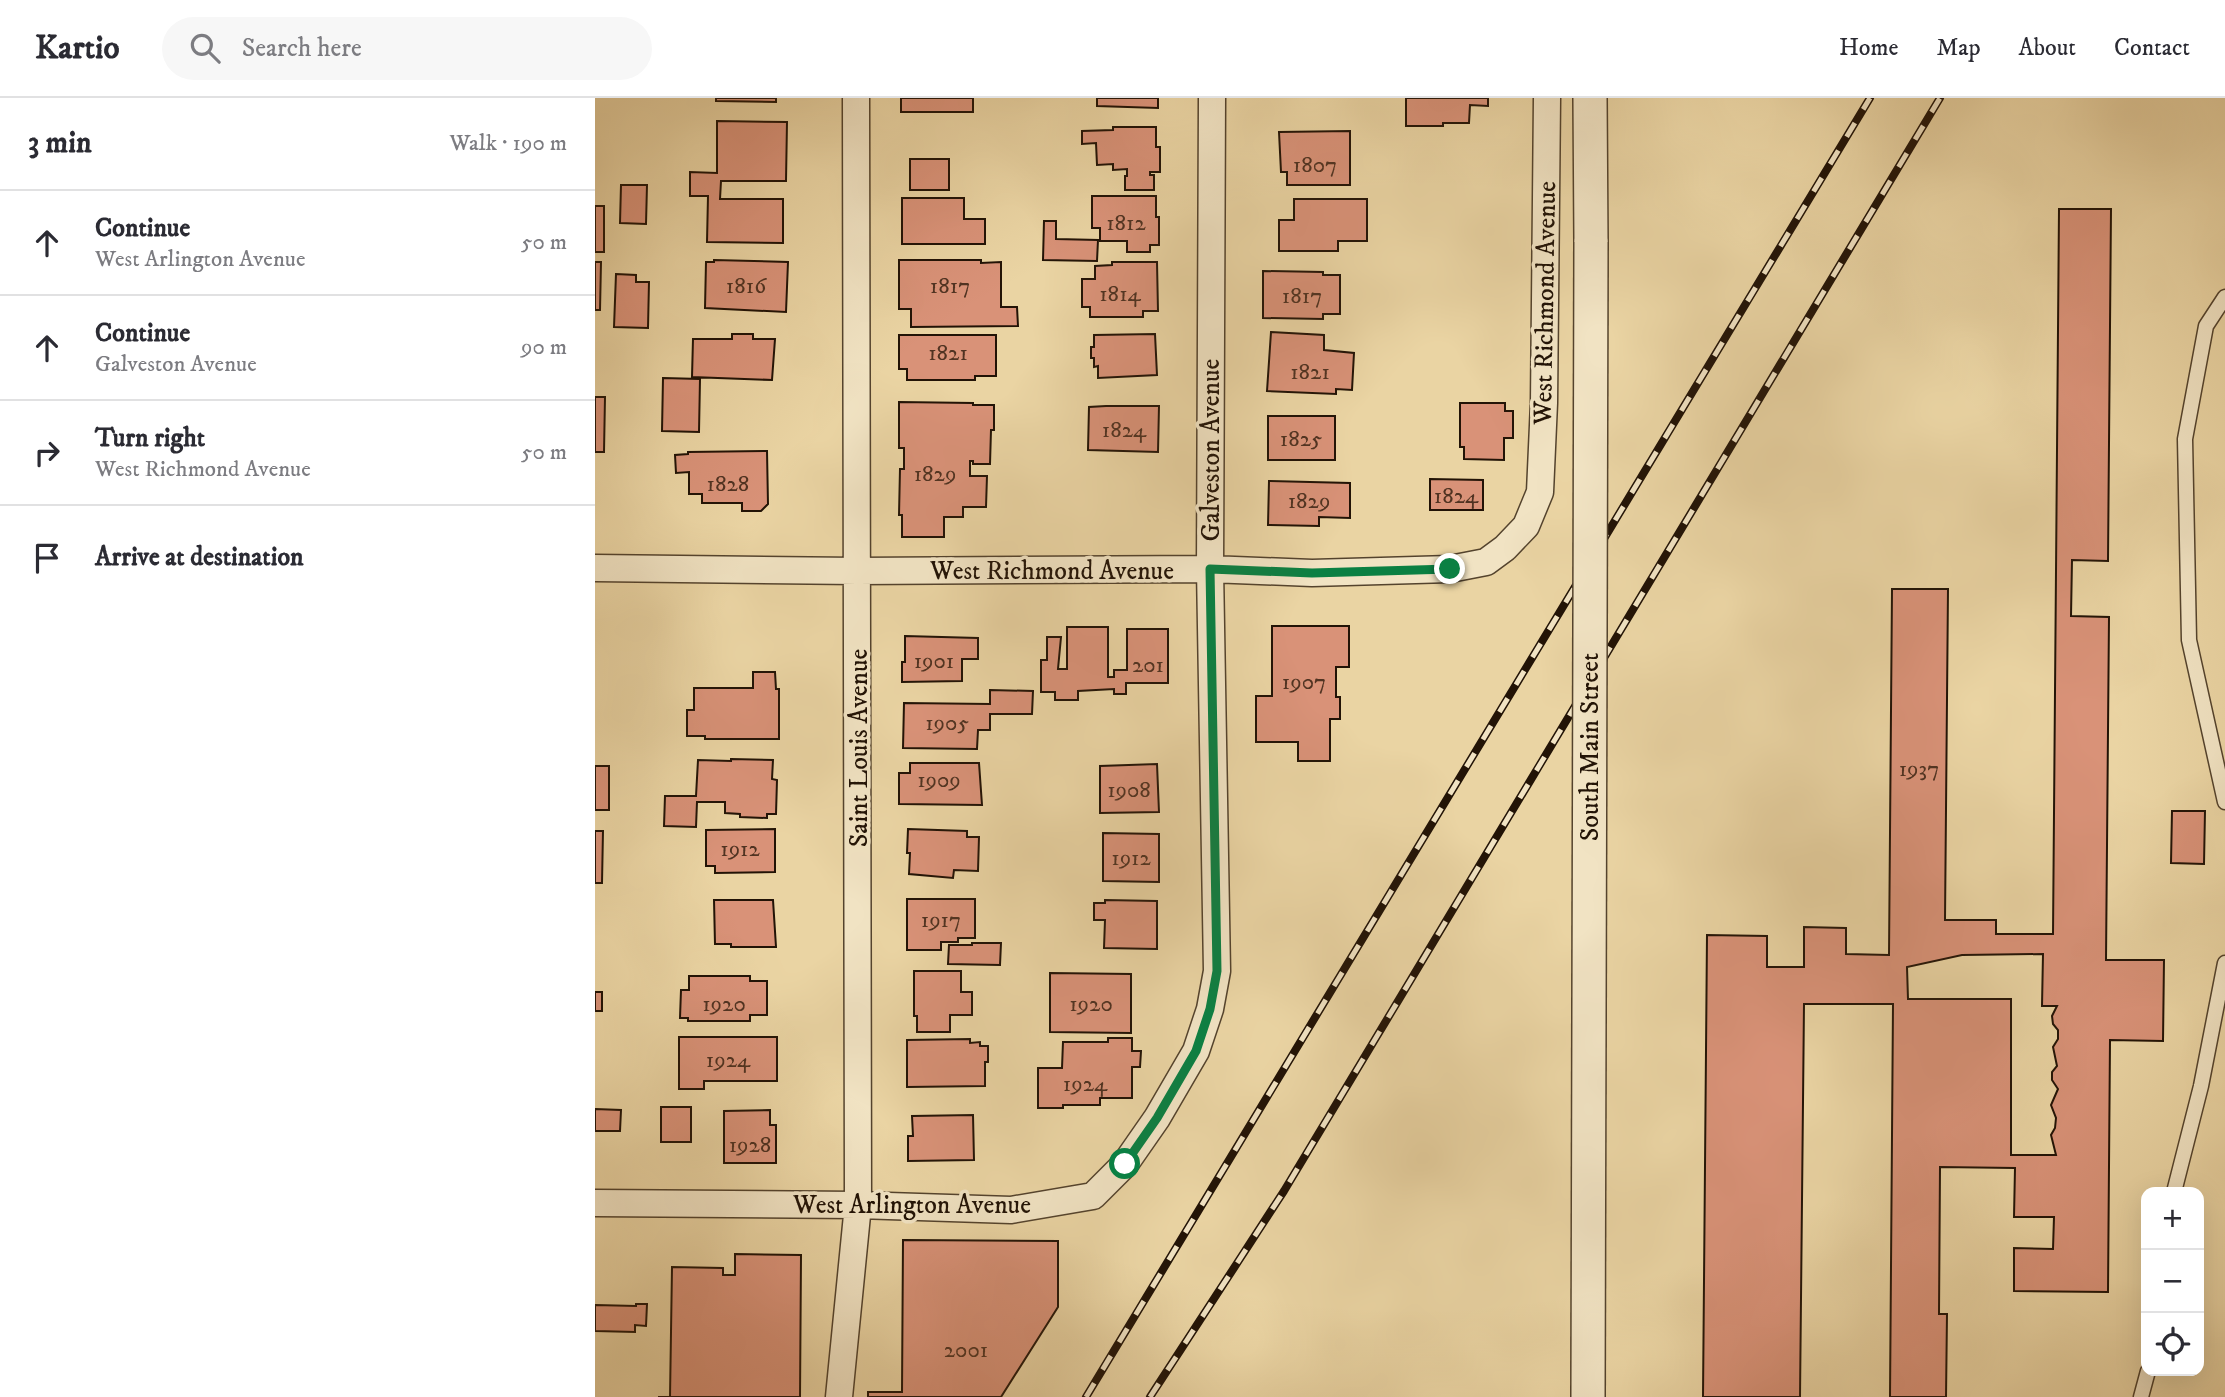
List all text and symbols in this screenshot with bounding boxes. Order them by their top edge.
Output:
search box [162,17,652,80]
text: Kartio [35,28,120,69]
icon: search [186,29,224,67]
text: Search here [242,32,362,65]
text: Home [1839,33,1898,63]
text: Map [1936,33,1981,63]
text: About [2019,33,2076,63]
text: Contact [2114,33,2190,63]
text: 3 min [28,125,92,162]
text: Walk · 190 m [449,129,567,158]
house number: 1807 [1293,151,1337,180]
street label: West Richmond Avenue [1527,181,1564,426]
house number: 1812 [1106,209,1147,238]
text: Continue [95,212,190,245]
icon: ahead [28,224,66,262]
text: 50 m [521,228,567,257]
text: West Arlington Avenue [95,245,305,274]
house number: 1816 [726,272,767,301]
house number: 1817 [930,272,970,301]
house number: 1814 [1099,280,1142,309]
house number: 1817 [1282,282,1322,311]
text: Continue [95,317,190,350]
icon: ahead [28,329,66,367]
text: 90 m [521,333,567,362]
house number: 1821 [928,339,968,368]
text: Galveston Avenue [95,350,257,379]
house number: 1821 [1290,358,1330,387]
street label: Galveston Avenue [1195,359,1228,541]
house number: 1824 [1102,416,1147,445]
text: Turn right [95,422,205,455]
house number: 1825 [1280,425,1322,454]
icon: right [28,434,66,472]
text: 50 m [521,438,567,467]
text: West Richmond Avenue [95,455,311,484]
house number: 1829 [914,460,956,489]
house number: 1828 [707,470,749,499]
house number: 1824 [1434,482,1479,511]
house number: 1829 [1288,487,1330,516]
icon: arrive [28,539,66,577]
text: Arrive at destination [95,541,304,574]
route end [1434,553,1465,584]
street label: West Richmond Avenue [929,555,1174,588]
house number: 1901 [914,647,954,676]
street label: Saint Louis Avenue [843,649,876,847]
house number: 201 [1132,651,1164,680]
street label: South Main Street [1574,653,1607,841]
house number: 1907 [1282,668,1326,697]
house number: 1905 [925,709,969,738]
house number: 1937 [1899,755,1939,784]
house number: 1909 [917,766,961,795]
house number: 1908 [1107,776,1151,805]
house number: 1912 [720,835,760,864]
house number: 1912 [1111,844,1151,873]
house number: 1917 [921,906,961,935]
house number: 1920 [702,990,746,1019]
house number: 1920 [1069,990,1113,1019]
house number: 1924 [706,1046,751,1075]
house number: 1924 [1063,1070,1108,1099]
house number: 1928 [729,1131,771,1160]
route start [1109,1148,1140,1179]
map controls [2141,1187,2204,1376]
button: + [2141,1187,2204,1250]
street label: West Arlington Avenue [792,1189,1031,1222]
button: − [2141,1250,2204,1313]
button: locate [2141,1313,2204,1376]
house number: 2001 [944,1336,988,1365]

